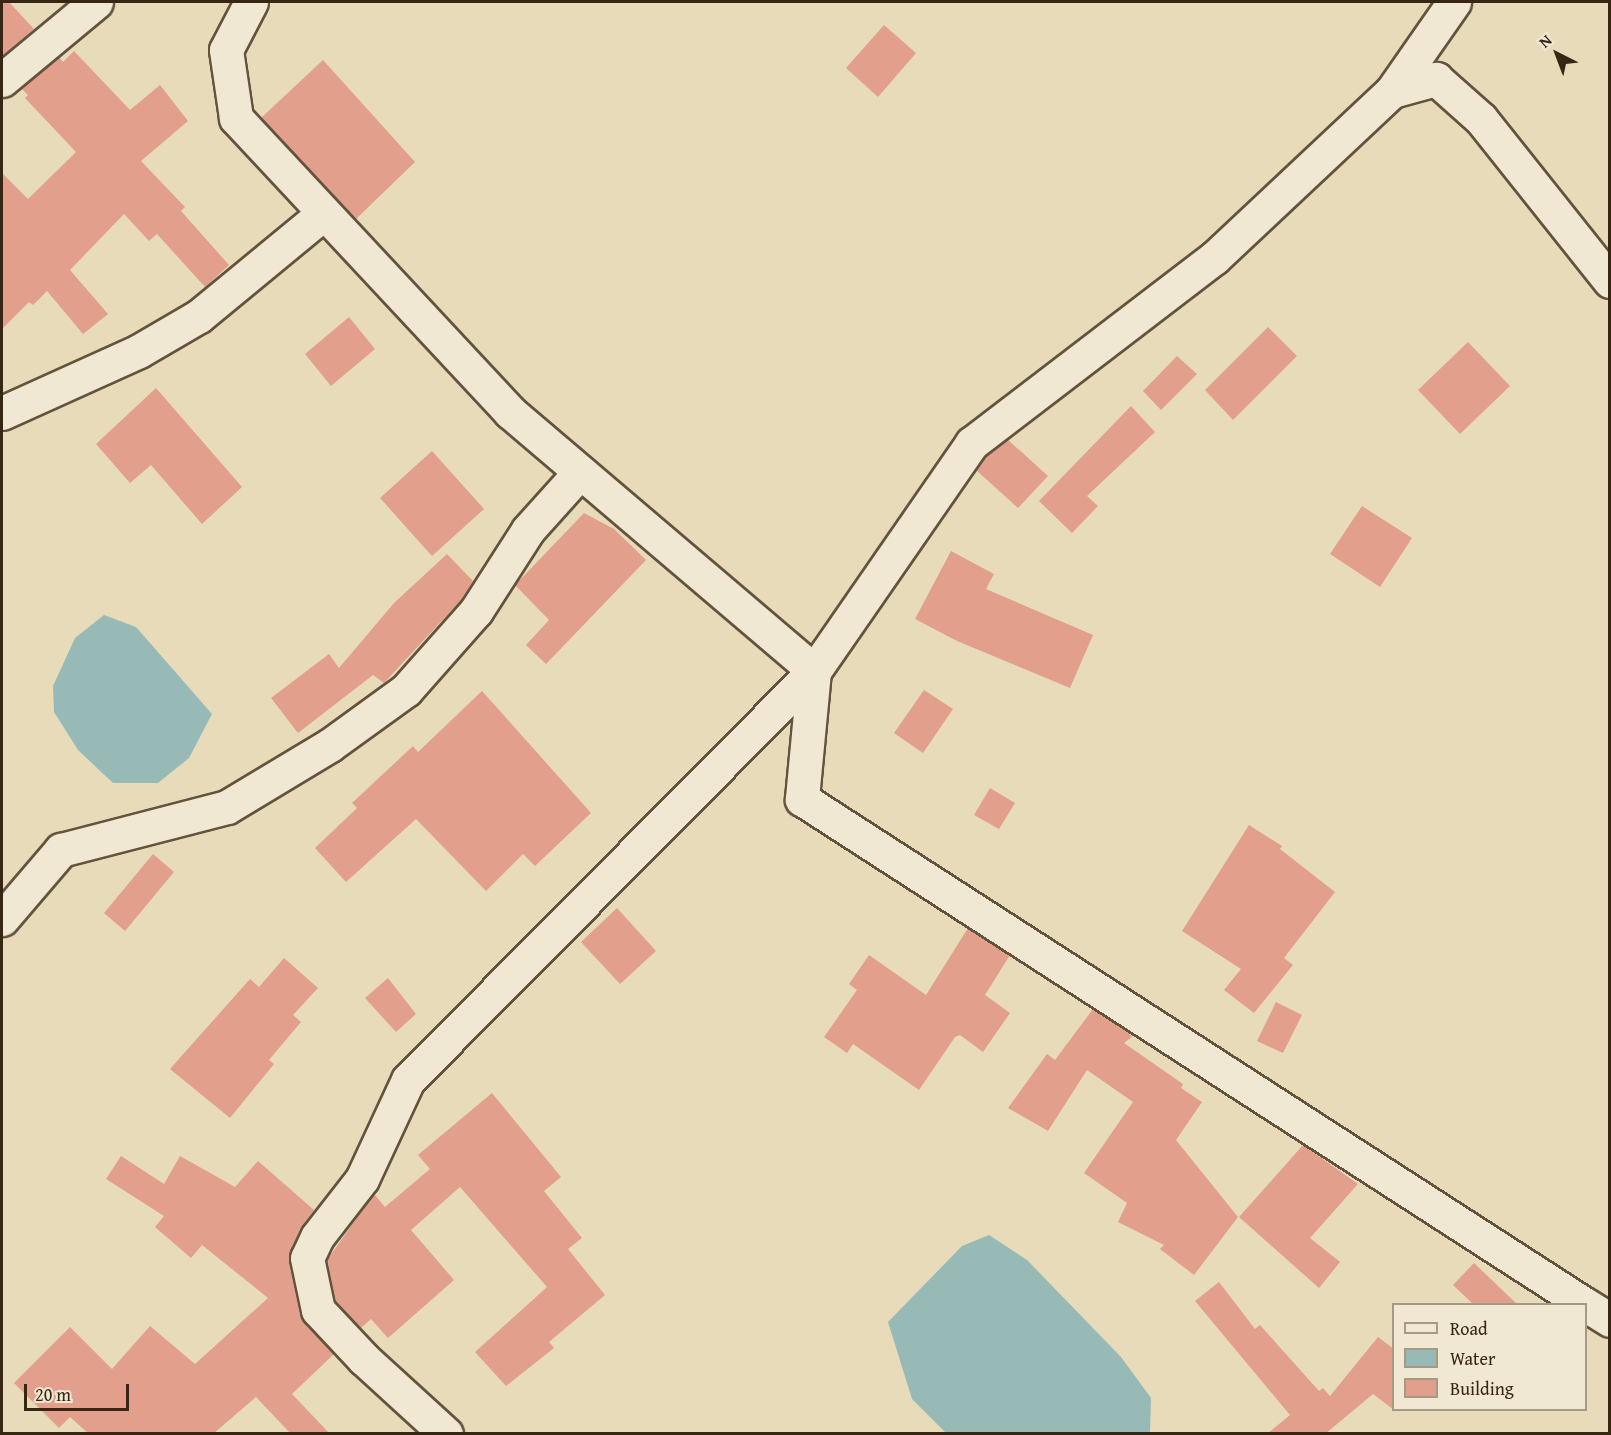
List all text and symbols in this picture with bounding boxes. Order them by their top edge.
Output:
north arrow [1527,24,1587,84]
text: N [1533,28,1557,53]
legend [1392,1303,1587,1411]
text: Road [1450,1315,1488,1342]
text: Water [1450,1345,1495,1372]
scale bar [27,1372,132,1410]
text: Building [1450,1375,1514,1402]
text: 20 m [35,1381,71,1408]

